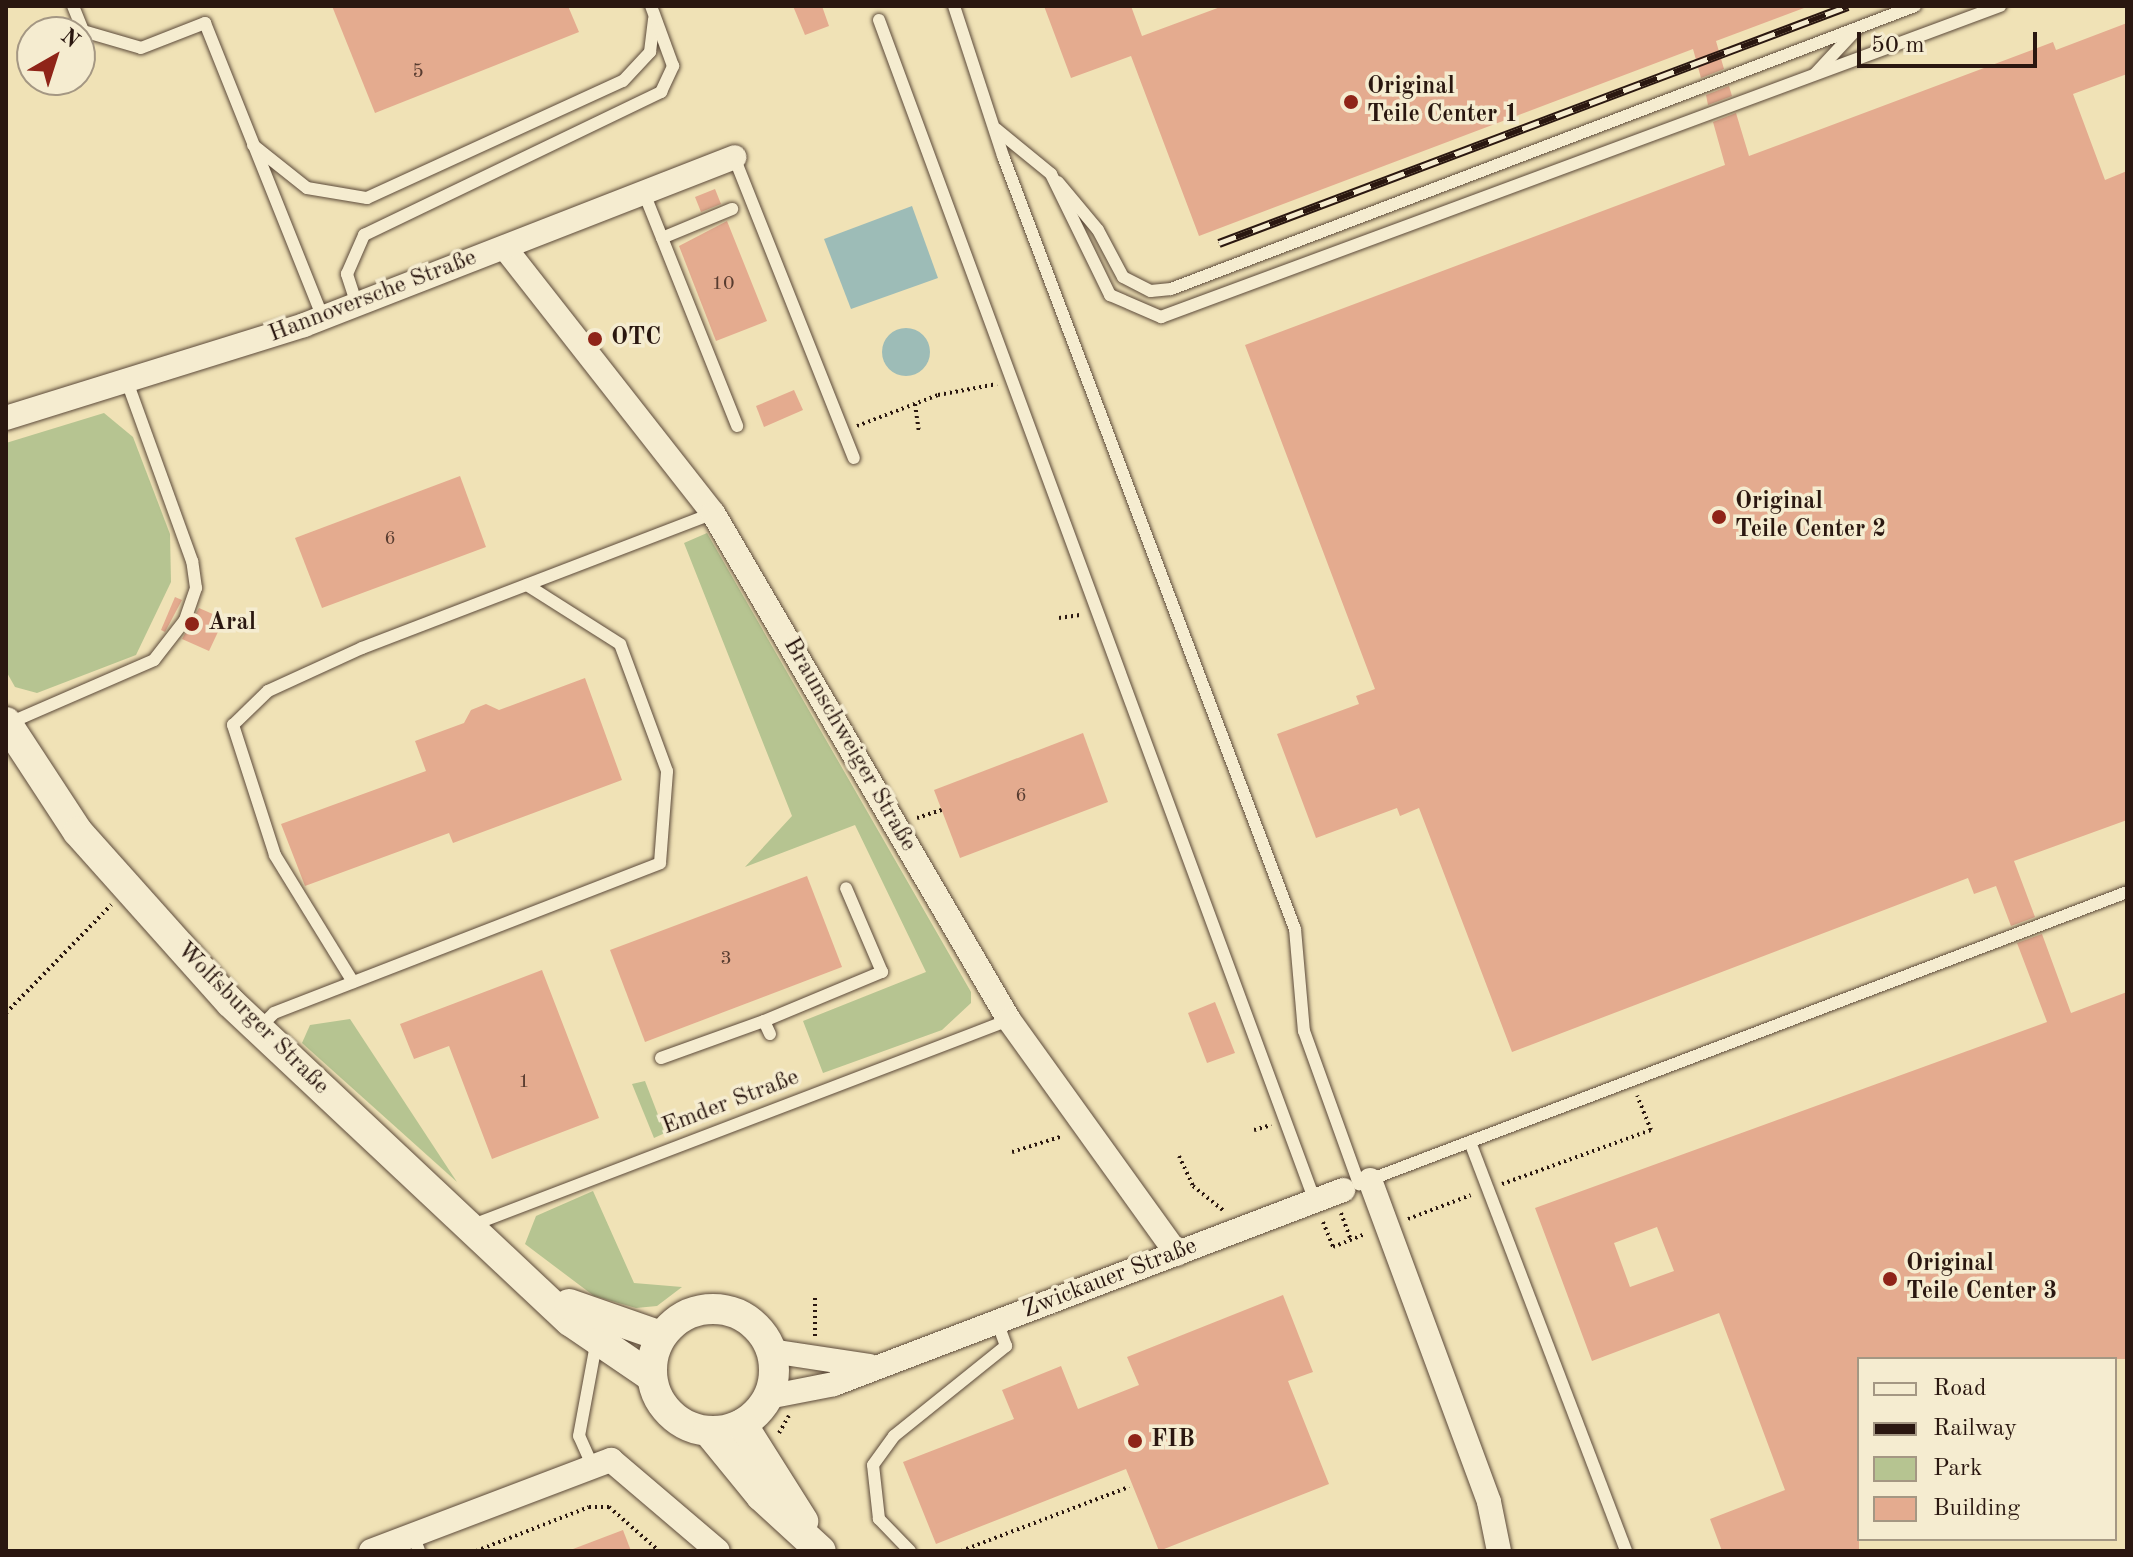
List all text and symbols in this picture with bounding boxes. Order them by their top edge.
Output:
north arrow [16,16,96,96]
scale bar [1861,16,2041,66]
text: N [56,25,83,53]
text: 50 m [1871,34,1925,58]
house number: 5 [412,60,424,84]
place label: Original Teile Center 1 [1367,74,1518,130]
marker: Original Teile Center 1 [1342,93,1360,111]
street label: Hannoversche Straße [265,244,481,350]
house number: 10 [711,272,735,296]
place label: OTC [611,325,661,353]
marker: OTC [586,330,604,348]
place label: Original Teile Center 2 [1735,489,1886,545]
marker: Original Teile Center 2 [1710,508,1728,526]
house number: 6 [384,527,396,551]
place label: Aral [208,610,256,638]
marker: Aral [183,615,201,633]
street label: Braunschweiger Straße [776,633,922,857]
house number: 6 [1015,784,1027,808]
street label: Wolfsburger Straße [170,937,334,1101]
house number: 3 [720,947,732,971]
street label: Emder Straße [658,1064,804,1142]
house number: 1 [518,1070,530,1094]
street label: Zwickauer Straße [1019,1232,1201,1326]
place label: Original Teile Center 3 [1906,1251,2057,1307]
marker: Original Teile Center 3 [1881,1270,1899,1288]
legend [1857,1357,2117,1541]
text: Road [1933,1377,1986,1401]
text: Railway [1933,1417,2017,1441]
place label: FIB [1151,1427,1195,1455]
marker: FIB [1126,1432,1144,1450]
text: Park [1933,1457,1982,1481]
text: Building [1933,1497,2020,1521]

